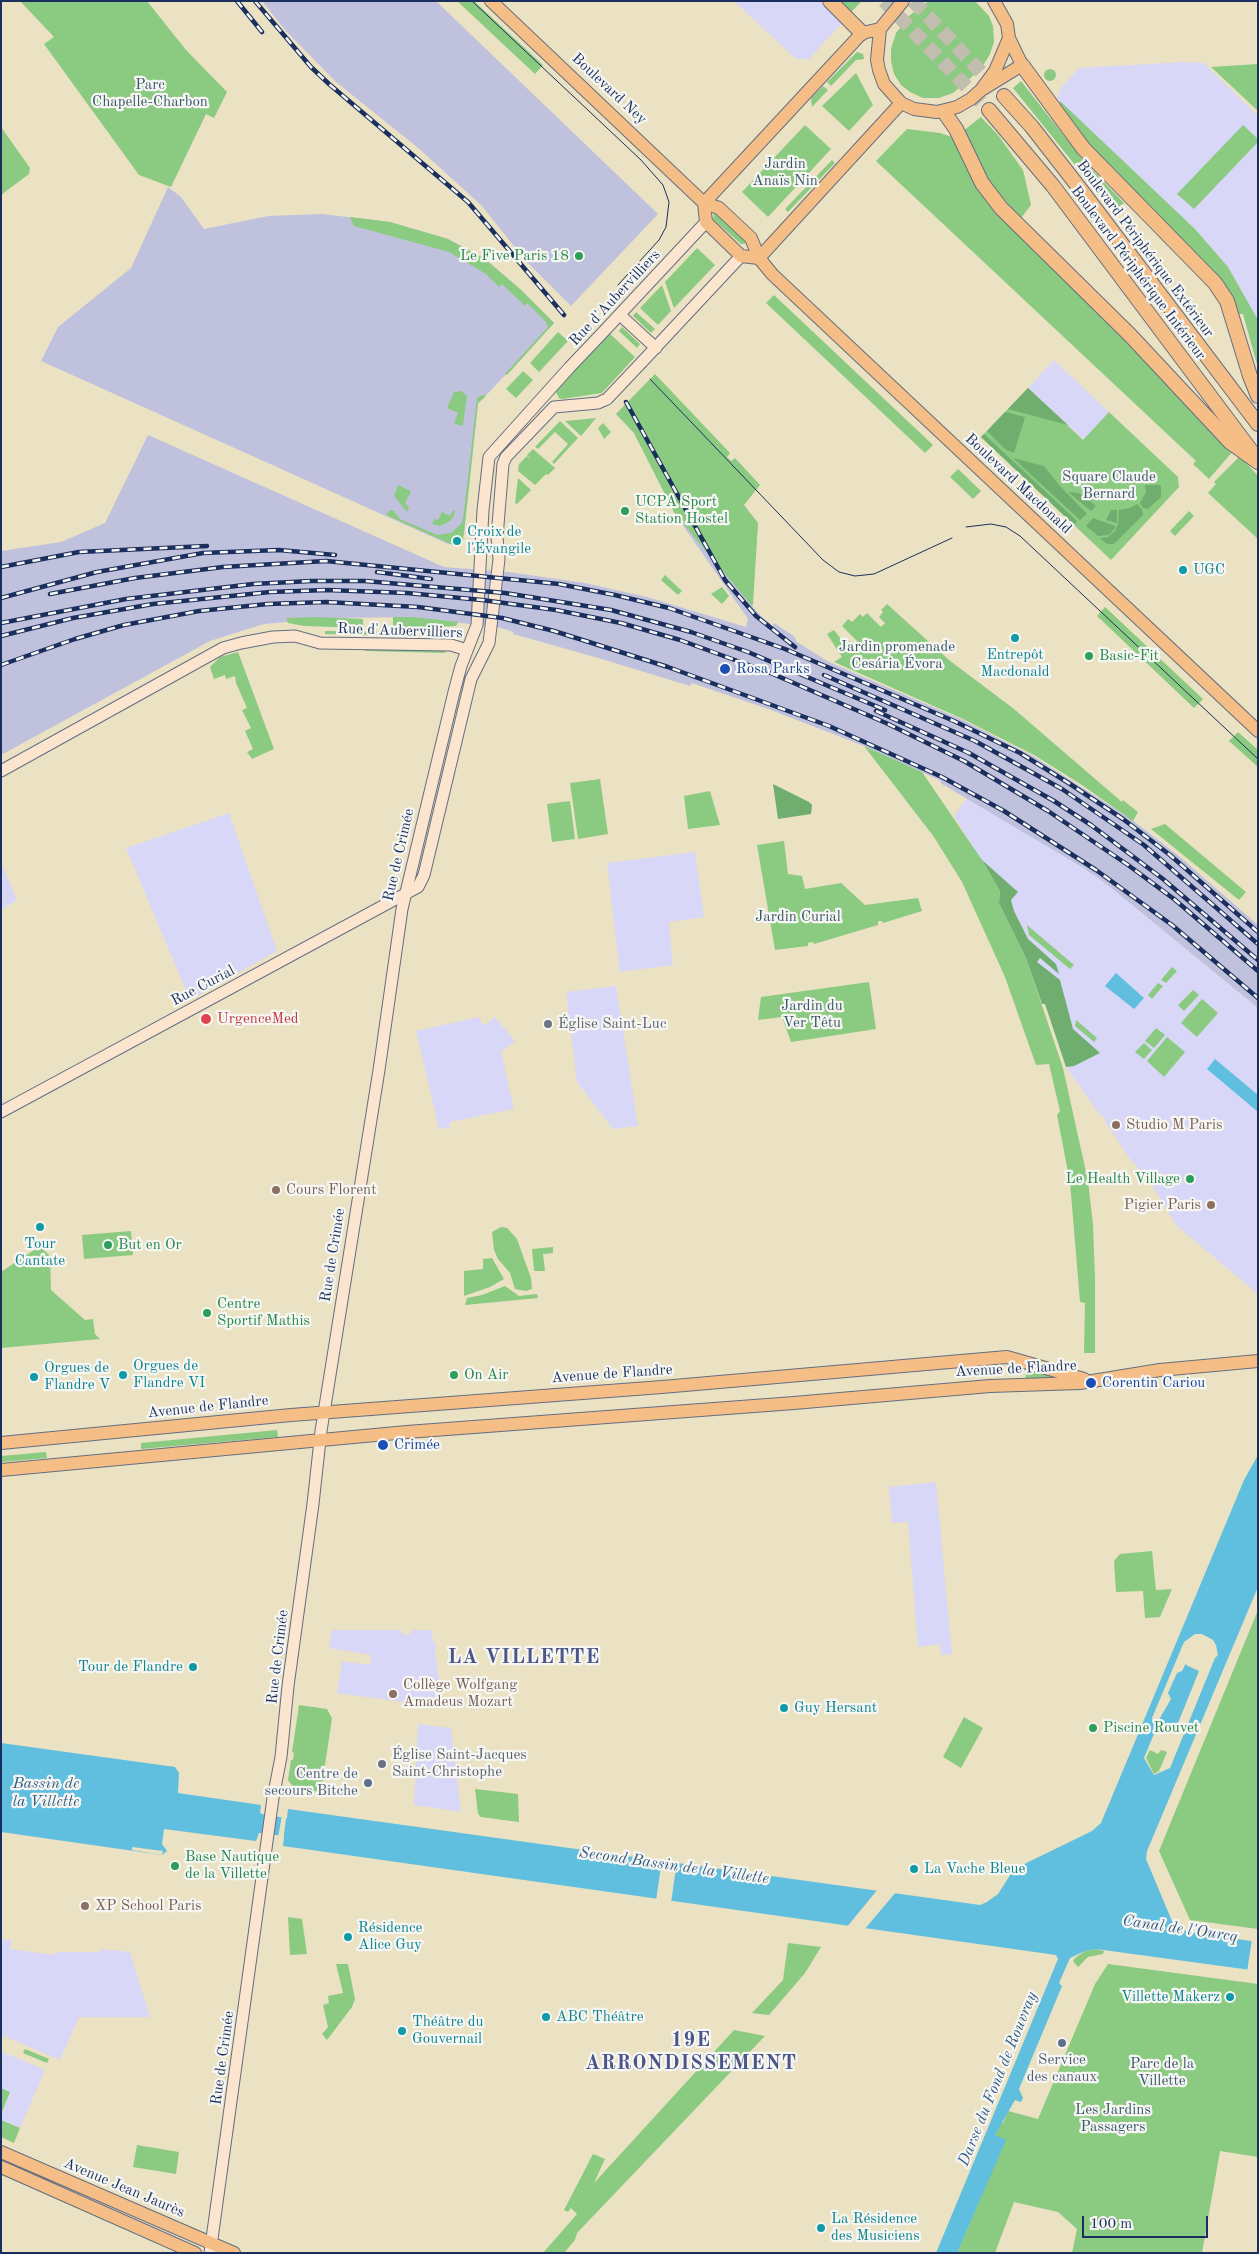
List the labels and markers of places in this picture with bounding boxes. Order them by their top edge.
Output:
place label: Le Five Paris 18 [460,247,569,265]
marker: Le Five Paris 18 [573,250,585,262]
place label: UCPA Sport Station Hostel [635,493,728,528]
marker: UCPA Sport Station Hostel [619,505,631,517]
place label: Croix de l'Évangile [467,523,531,558]
marker: Croix de l'Évangile [451,535,463,547]
place label: UGC [1193,561,1225,579]
marker: UGC [1177,564,1189,576]
marker: Entrepôt Macdonald [1009,632,1021,644]
place label: Entrepôt Macdonald [980,646,1050,681]
place label: Basic-Fit [1099,647,1159,665]
marker: Basic-Fit [1083,650,1095,662]
place label: Rosa Parks [736,660,810,678]
marker: Rosa Parks [718,662,732,676]
place label: UrgenceMed [217,1010,299,1028]
marker: UrgenceMed [199,1012,213,1026]
place label: Église Saint-Luc [558,1015,666,1033]
marker: Église Saint-Luc [542,1018,554,1030]
place label: Studio M Paris [1126,1116,1223,1134]
marker: Studio M Paris [1110,1119,1122,1131]
place label: Le Health Village [1066,1170,1180,1188]
marker: Le Health Village [1184,1173,1196,1185]
place label: Cours Florent [286,1181,376,1199]
marker: Cours Florent [270,1184,282,1196]
place label: Pigier Paris [1124,1196,1201,1214]
marker: Pigier Paris [1205,1199,1217,1211]
marker: Tour Cantate [34,1221,46,1233]
place label: Tour Cantate [15,1235,65,1270]
place label: But en Or [118,1236,182,1254]
marker: But en Or [102,1239,114,1251]
place label: Centre Sportif Mathis [217,1295,310,1330]
marker: Centre Sportif Mathis [201,1307,213,1319]
place label: Orgues de Flandre VI [133,1357,205,1392]
place label: Orgues de Flandre V [44,1359,110,1394]
place label: On Air [464,1366,508,1384]
marker: Orgues de Flandre VI [117,1369,129,1381]
marker: On Air [448,1369,460,1381]
marker: Orgues de Flandre V [28,1371,40,1383]
place label: Corentin Cariou [1102,1374,1205,1392]
marker: Corentin Cariou [1084,1376,1098,1390]
place label: Crimée [394,1436,440,1454]
marker: Crimée [376,1438,390,1452]
place label: Tour de Flandre [78,1658,183,1676]
marker: Tour de Flandre [187,1661,199,1673]
place label: Collège Wolfgang Amadeus Mozart [403,1676,517,1711]
marker: Collège Wolfgang Amadeus Mozart [387,1688,399,1700]
place label: Guy Hersant [794,1699,877,1717]
marker: Guy Hersant [778,1702,790,1714]
place label: Piscine Rouvet [1103,1719,1199,1737]
marker: Piscine Rouvet [1087,1722,1099,1734]
place label: Église Saint-Jacques Saint-Christophe [392,1746,527,1781]
marker: Église Saint-Jacques Saint-Christophe [376,1758,388,1770]
place label: Centre de secours Bitche [264,1765,358,1800]
marker: Centre de secours Bitche [362,1777,374,1789]
place label: Base Nautique de la Villette [185,1848,279,1883]
marker: Base Nautique de la Villette [169,1860,181,1872]
place label: La Vache Bleue [924,1860,1025,1878]
marker: La Vache Bleue [908,1863,920,1875]
place label: XP School Paris [95,1897,201,1915]
marker: XP School Paris [79,1900,91,1912]
place label: Résidence Alice Guy [358,1919,422,1954]
marker: Résidence Alice Guy [342,1931,354,1943]
place label: Villette Makerz [1121,1988,1220,2006]
marker: Villette Makerz [1224,1991,1236,2003]
place label: ABC Théâtre [556,2008,644,2026]
marker: ABC Théâtre [540,2011,552,2023]
place label: Théâtre du Gouvernail [412,2013,484,2048]
marker: Théâtre du Gouvernail [396,2025,408,2037]
marker: Service des canaux [1056,2037,1068,2049]
place label: Service des canaux [1027,2051,1097,2086]
place label: La Résidence des Musiciens [831,2210,920,2245]
marker: La Résidence des Musiciens [815,2222,827,2234]

